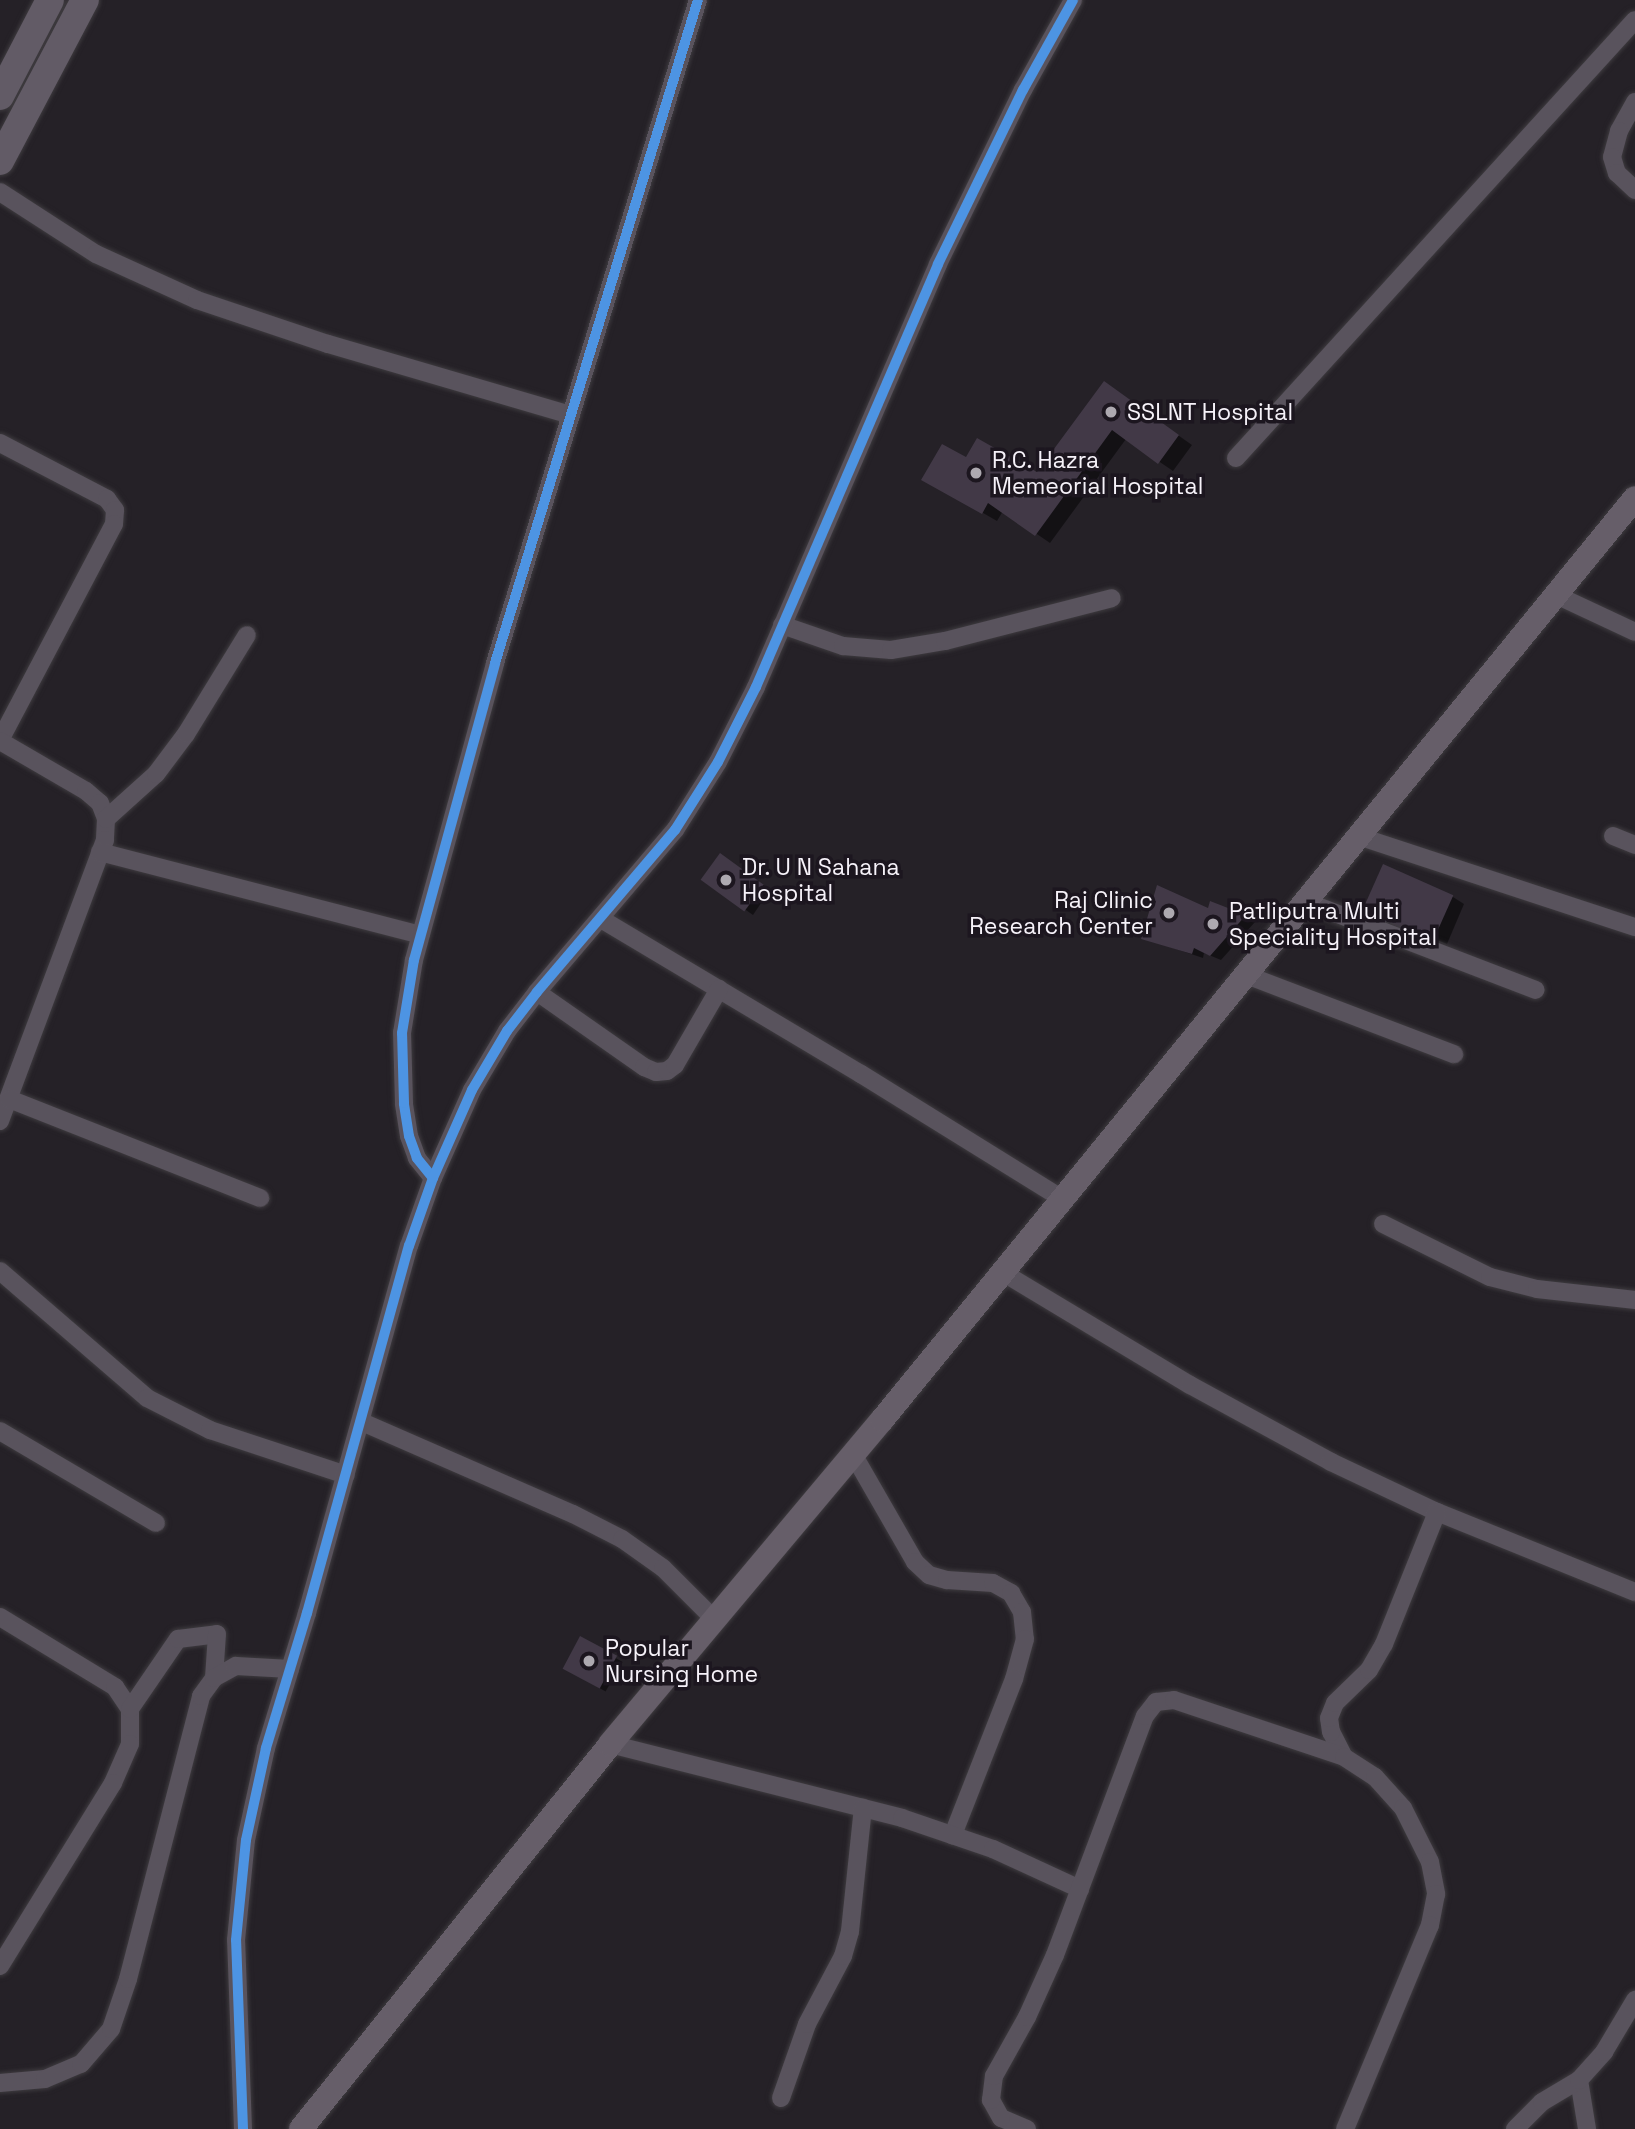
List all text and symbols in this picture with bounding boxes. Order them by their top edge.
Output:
place label: SSLNT Hospital [1127,398,1294,426]
marker: SSLNT Hospital [1101,402,1121,422]
place label: R.C. Hazra Memeorial Hospital [992,446,1203,500]
marker: R.C. Hazra Memeorial Hospital [966,463,986,483]
place label: Dr. U N Sahana Hospital [742,853,901,907]
marker: Dr. U N Sahana Hospital [716,870,736,890]
place label: Raj Clinic Research Center [969,886,1153,940]
place label: Patliputra Multi Speciality Hospital [1229,897,1437,951]
marker: Raj Clinic Research Center [1159,903,1179,923]
marker: Patliputra Multi Speciality Hospital [1203,914,1223,934]
place label: Popular Nursing Home [605,1634,758,1688]
marker: Popular Nursing Home [579,1651,599,1671]

